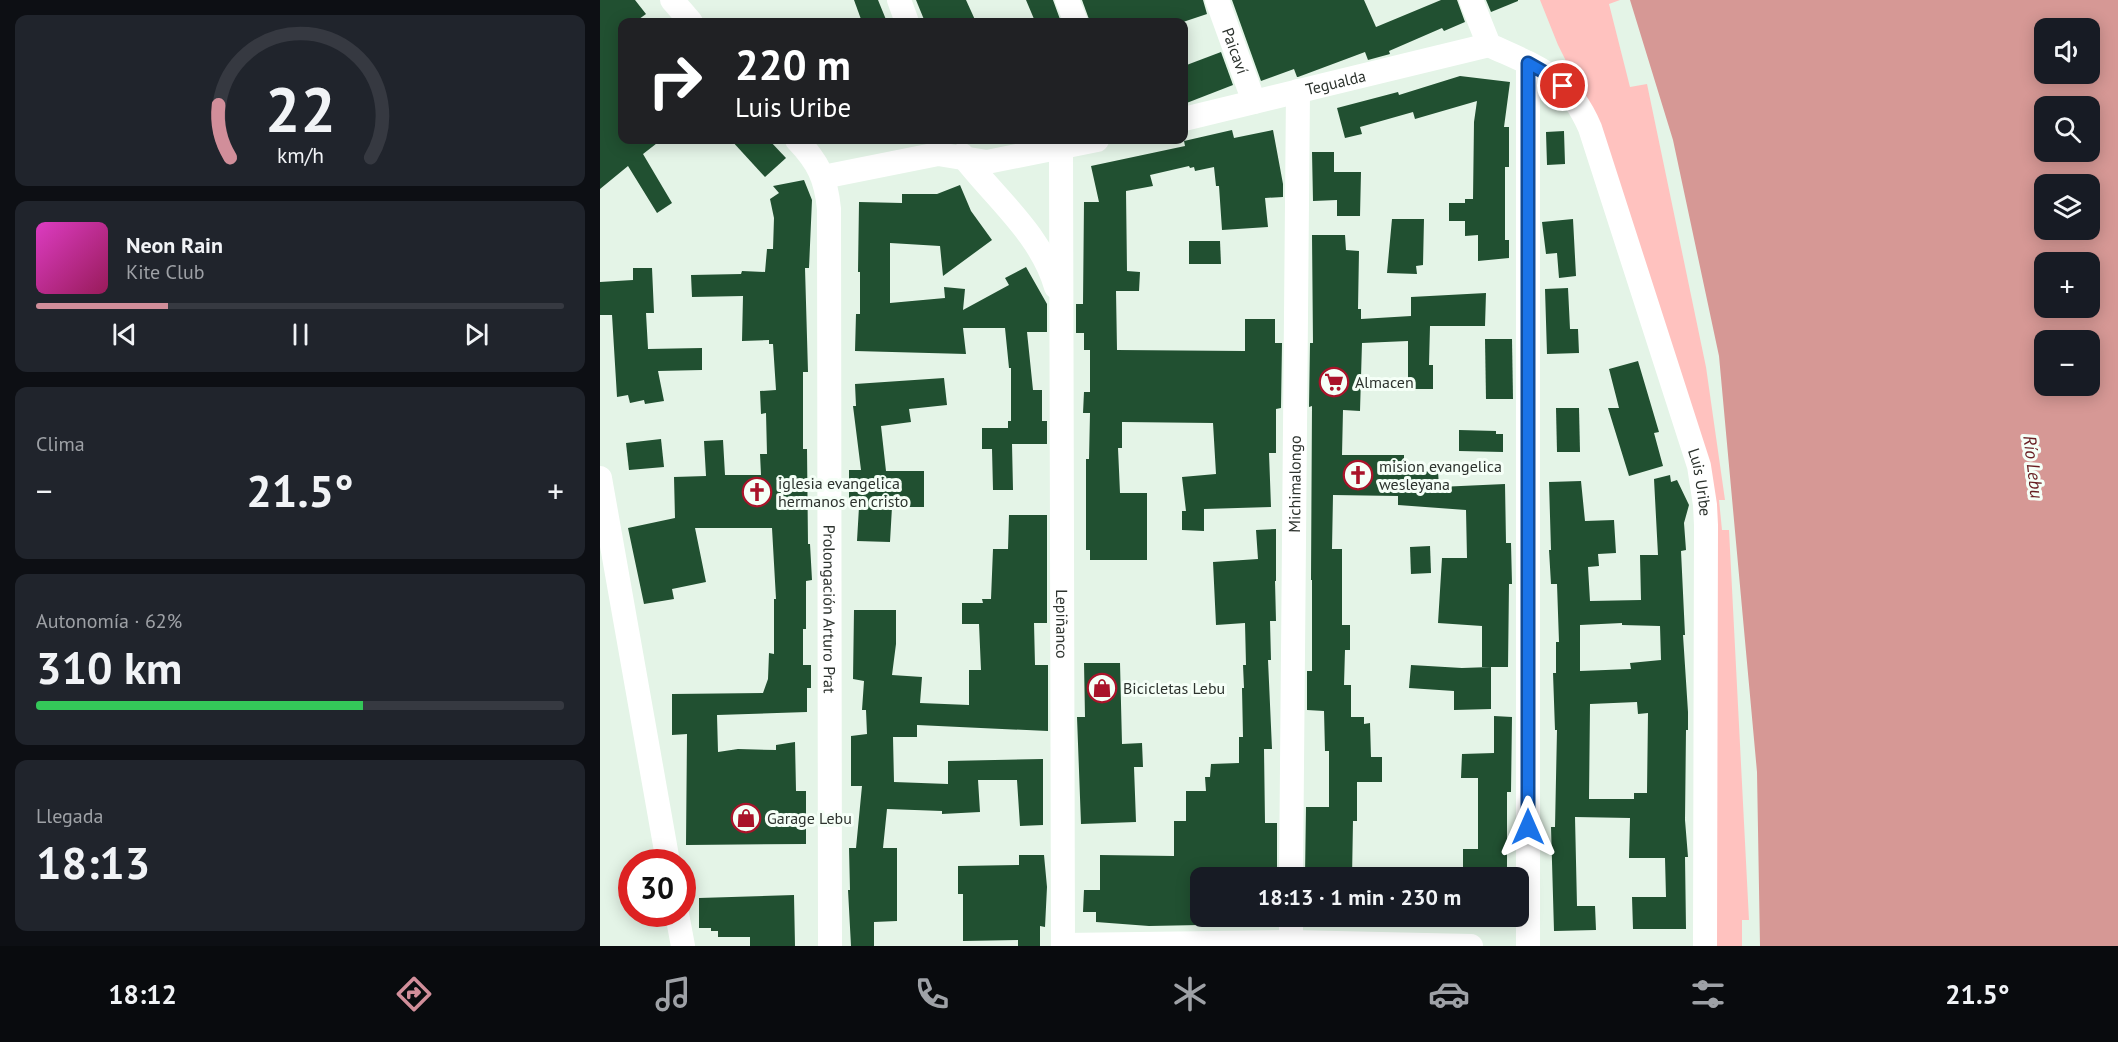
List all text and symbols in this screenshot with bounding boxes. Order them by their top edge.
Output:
map controls [2034,18,2100,396]
button: sound [2034,18,2100,84]
street label: Paicaví [1218,25,1253,77]
text: 220 m [735,37,851,92]
icon: right [636,42,714,120]
pin [1537,60,1588,111]
street label: Tegualda [1304,65,1368,99]
text: 22 [265,68,335,149]
icon: arrive [1546,69,1579,102]
text: Luis Uribe [735,90,851,124]
button: search [2034,96,2100,162]
text: km/h [276,141,323,169]
button: layers [2034,174,2100,240]
text: Neon Rain [126,231,223,259]
button: + [2034,252,2100,318]
text: Kite Club [126,259,204,285]
icon: previous [108,318,141,351]
icon: pause [284,318,317,351]
icon: next [460,318,493,351]
button: − [2034,330,2100,396]
supermarket icon: Almacen [1318,366,1350,398]
place label: Almacen [1355,372,1414,392]
text: Clima [36,431,85,457]
water label: Río Lebu [2018,434,2049,500]
street label: Michimalongo [1284,435,1305,533]
street label: Luis Uribe [1684,446,1716,517]
place label: mision evangelica wesleyana [1379,456,1502,494]
church icon: mision evangelica wesleyana [1342,459,1374,491]
text: 21.5° [246,461,354,519]
text: − [36,469,53,512]
text: + [547,469,564,512]
place label: iglesia evangelica hermanos en cristo [778,473,908,511]
church icon: iglesia evangelica hermanos en cristo [741,476,773,508]
street label: Prolongación Arturo Prat [819,525,840,694]
street label: Lepiñanco [1052,589,1072,659]
text: Autonomía · 62% [36,608,182,634]
text: 310 km [36,638,182,696]
shop icon: Bicicletas Lebu [1086,672,1118,704]
place label: Bicicletas Lebu [1123,678,1225,698]
position arrow [1496,795,1560,859]
shop icon: Garage Lebu [730,802,762,834]
text: Llegada [36,803,103,829]
place label: Garage Lebu [767,808,852,828]
text: 18:13 [36,833,150,891]
speed limit sign: 30 [618,849,696,927]
text: 18:13 · 1 min · 230 m [1258,883,1461,911]
icon: directions [393,973,435,1015]
icon: music [652,973,694,1015]
icon: phone [911,973,953,1015]
icon: climate [1169,973,1211,1015]
icon: car [1428,973,1470,1015]
icon: filters [1687,973,1729,1015]
text: 18:12 [108,977,177,1011]
text: 21.5° [1945,977,2010,1011]

